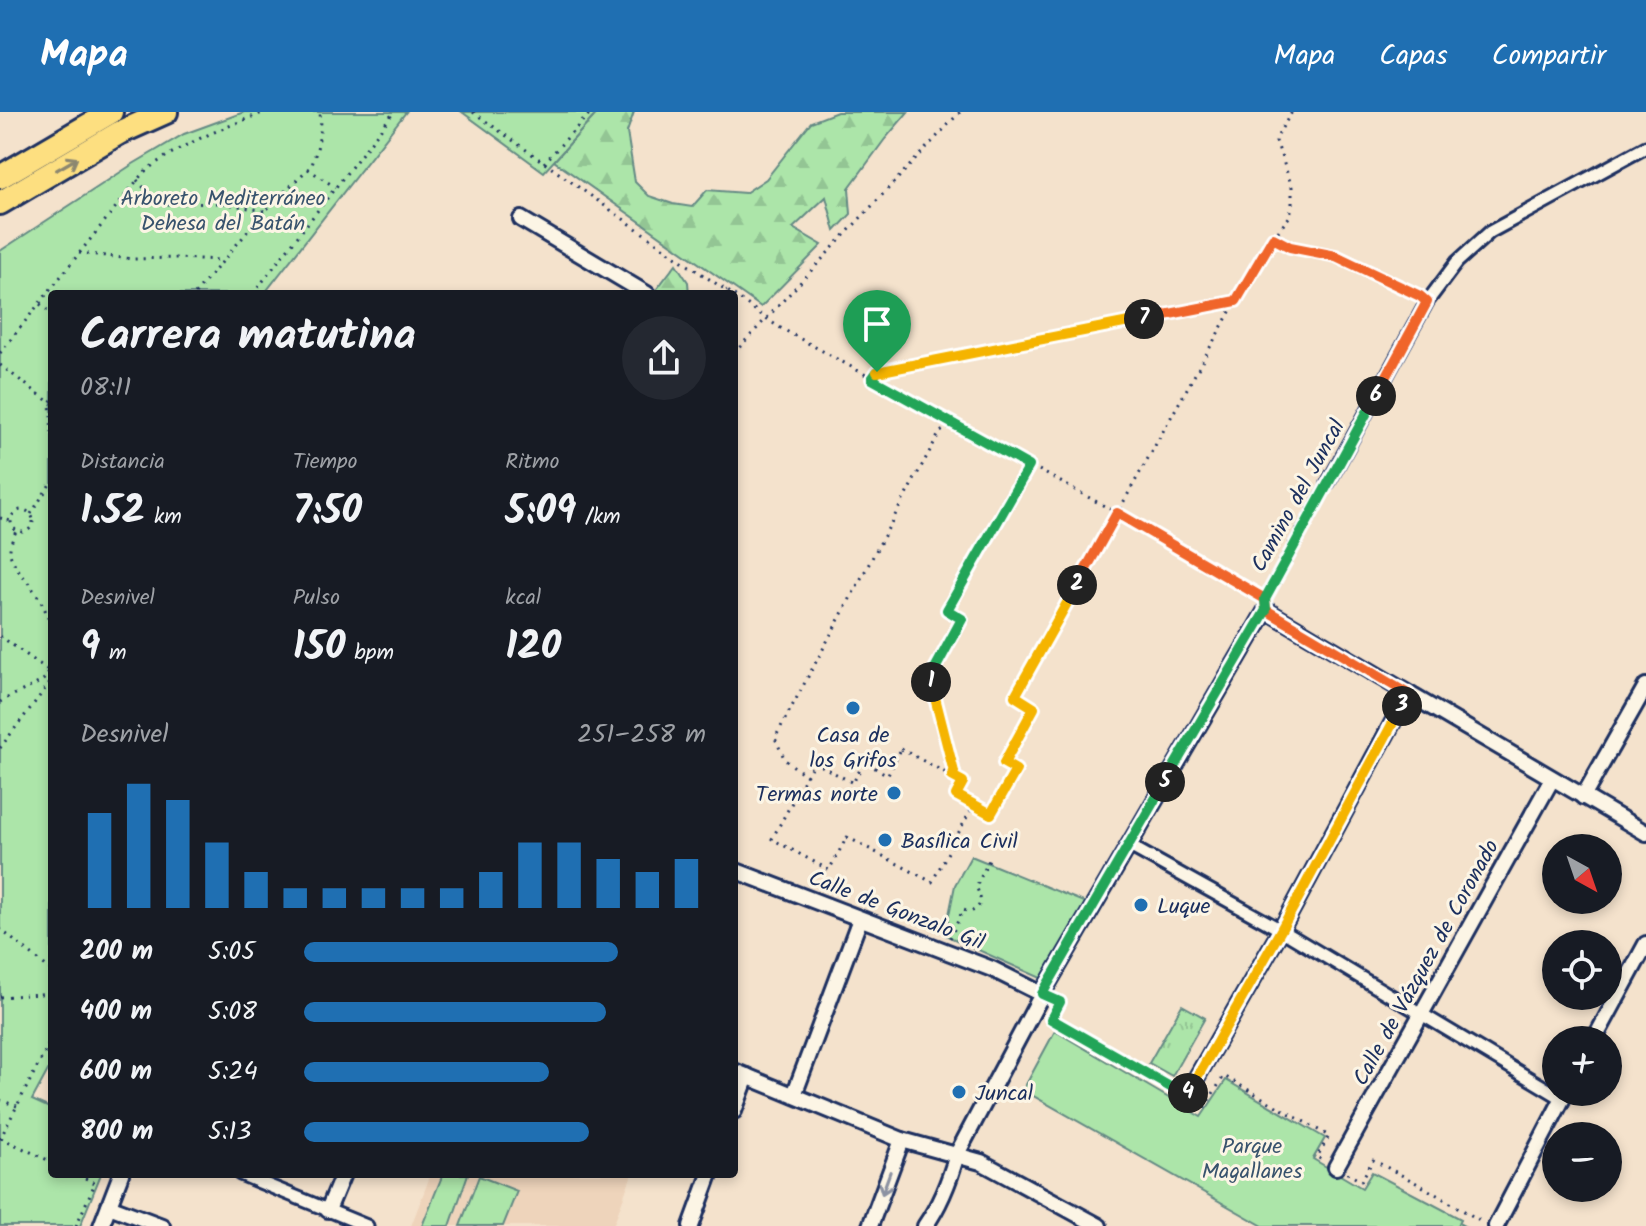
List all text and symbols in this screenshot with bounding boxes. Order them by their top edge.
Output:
text: Mapa [40,26,128,86]
text: Mapa [1274,34,1335,79]
text: Capas [1379,34,1448,79]
text: Compartir [1492,34,1606,79]
one-way arrow [55,155,78,171]
park label: Arboreto Mediterráneo Dehesa del Batán [120,182,326,242]
pin [843,290,911,372]
pin: 7 [1124,299,1164,339]
text: 7 [1139,301,1149,336]
text: Carrera matutina [80,302,416,372]
icon: arrive [855,302,899,346]
button: share [622,316,706,400]
text: 08:11 [80,367,131,409]
pin: 6 [1356,376,1396,416]
text: 6 [1370,378,1382,413]
street label: Camino del Juncal [1243,413,1356,579]
text: Distancia [80,445,165,480]
text: Tiempo [293,445,358,480]
text: Ritmo [505,445,559,480]
text: 1.52 [80,480,145,544]
text: 7:50 [293,480,362,544]
text: 5:09 [505,480,576,544]
text: km [145,500,182,535]
text: /km [576,500,621,535]
pin: 2 [1057,565,1097,605]
text: 2 [1071,567,1083,602]
text: Desnivel [80,581,155,616]
text: Pulso [293,581,340,616]
text: kcal [505,581,541,616]
text: 9 [80,616,100,680]
text: 150 [293,616,346,680]
text: 120 [505,616,561,680]
text: m [100,636,127,671]
text: bpm [346,636,394,671]
pin: 1 [911,662,951,702]
text: 1 [928,664,934,699]
pin: 3 [1382,686,1422,726]
text: 3 [1396,688,1408,723]
marker: Casa de los Grifos [844,699,862,717]
text: Desnivel [80,714,169,756]
text: 251–258 m [577,714,706,756]
place label: Casa de los Grifos [809,719,897,779]
pin: 5 [1145,762,1185,802]
text: 5 [1159,764,1171,799]
place label: Termas norte [756,778,878,813]
marker: Termas norte [885,784,903,802]
place label: Basílica Civil [901,825,1018,860]
marker: Basílica Civil [876,831,894,849]
street label: Calle de Vázquez de Coronado [1345,834,1510,1093]
north arrow [1542,834,1622,914]
map controls [1542,834,1622,1202]
street label: Calle de Gonzalo Gil [803,862,990,961]
place label: Luque [1157,890,1211,925]
marker: Luque [1132,896,1150,914]
button: locate [1542,930,1622,1010]
text: 200 m [80,931,153,973]
text: 5:05 [208,931,255,973]
text: 400 m [80,991,152,1033]
text: 5:08 [208,991,257,1033]
button: + [1542,1026,1622,1106]
text: 600 m [80,1051,152,1093]
text: 5:24 [208,1051,258,1093]
pin: 4 [1168,1073,1208,1113]
text: 4 [1182,1075,1194,1110]
place label: Juncal [975,1077,1034,1112]
marker: Juncal [950,1083,968,1101]
text: 800 m [80,1111,153,1153]
text: 5:13 [208,1111,251,1153]
button: − [1542,1122,1622,1202]
park label: Parque Magallanes [1202,1130,1303,1190]
one-way arrow [878,1170,892,1195]

